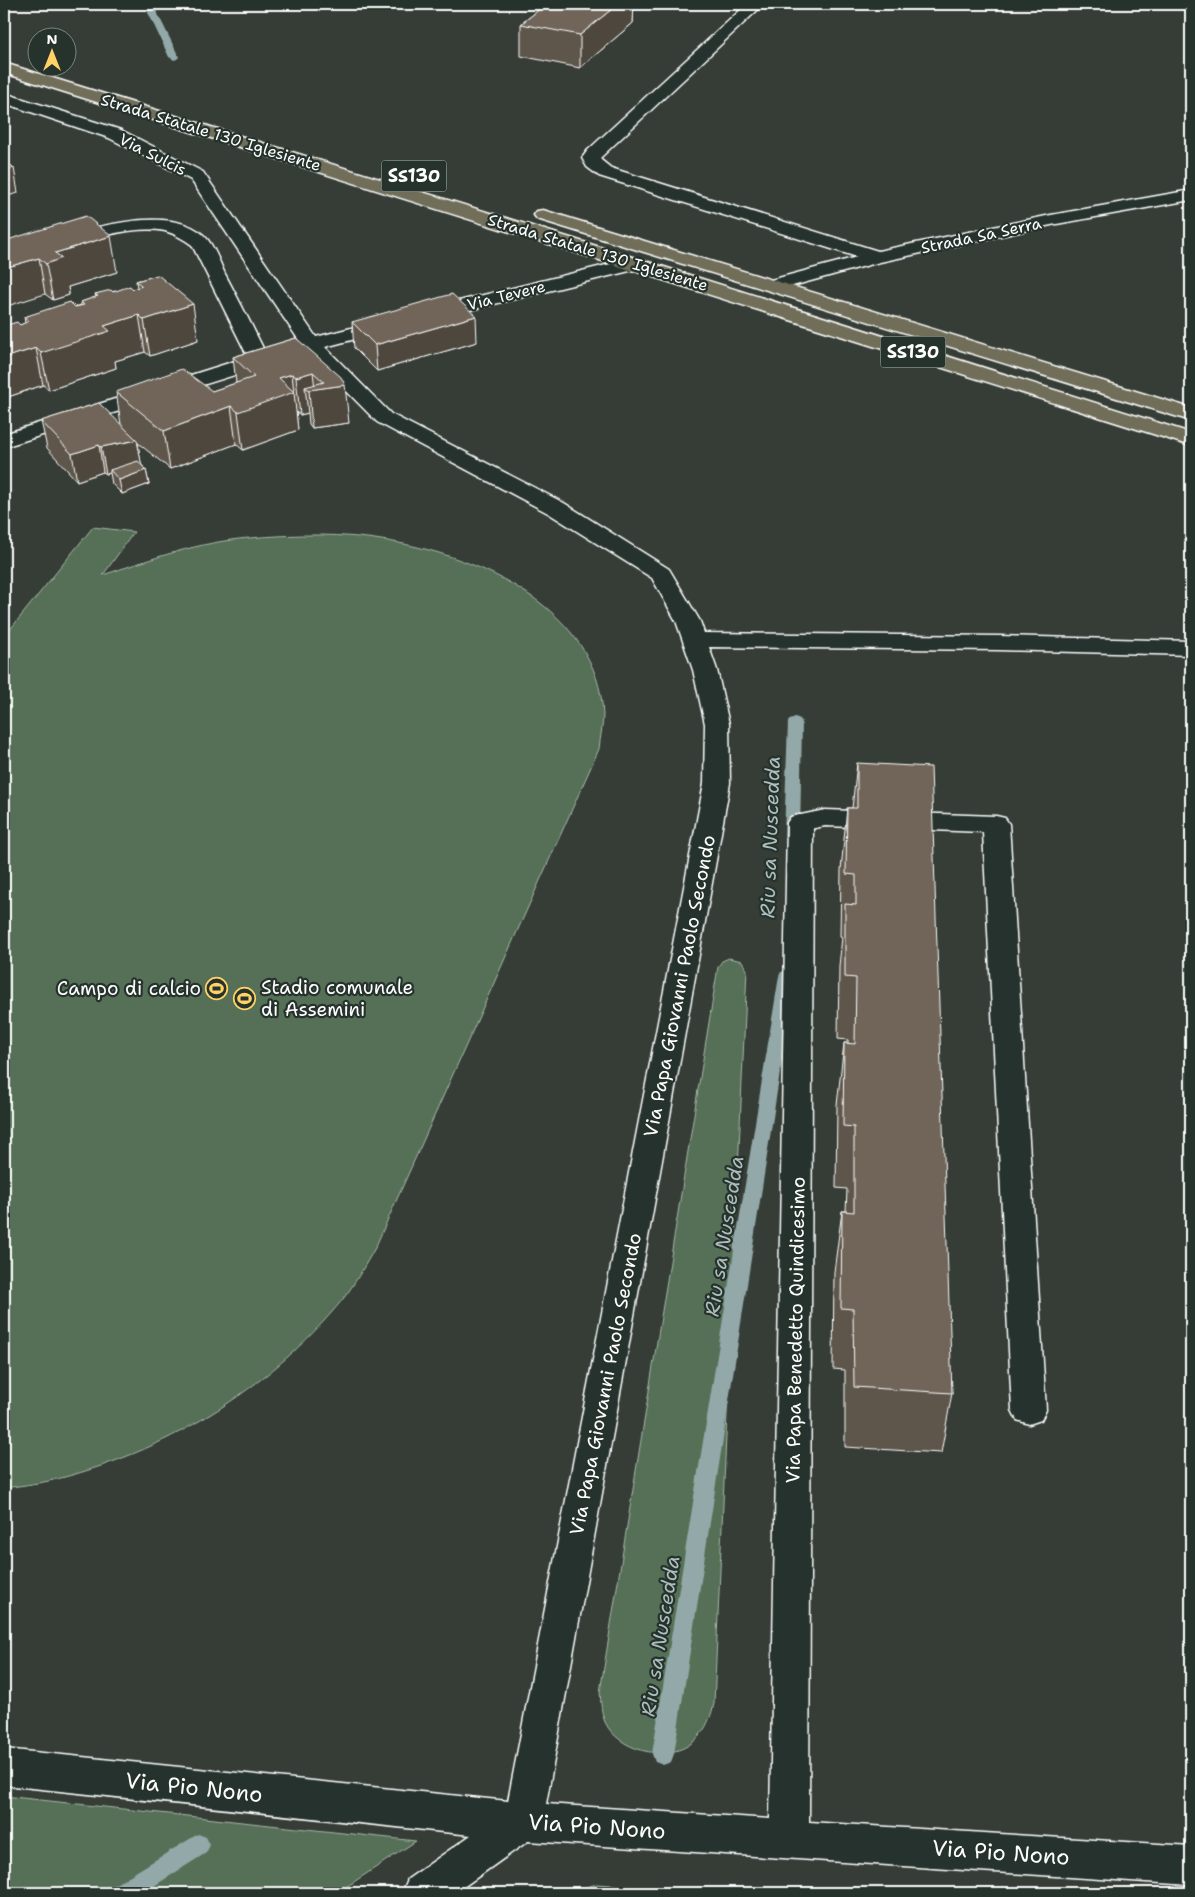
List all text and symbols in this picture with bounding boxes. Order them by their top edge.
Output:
north arrow [28,28,78,78]
text: N [46,30,58,48]
street label: Strada Statale 130 Iglesiente [98,89,323,176]
street label: Via Sulcis [116,129,190,180]
road number: SS130 [382,160,446,192]
street label: Strada Statale 130 Iglesiente [485,209,710,296]
street label: Strada Sa Serra [919,212,1043,258]
street label: Via Tevere [465,276,547,315]
road number: SS130 [880,337,946,368]
water label: Riu sa Nuscedda [754,756,786,918]
street label: Via Papa Giovanni Paolo Secondo [638,833,721,1139]
place label: Stadio comunale di Assemini [261,975,413,1022]
place label: Campo di calcio [57,976,201,1001]
sports icon: Campo di calcio [205,976,229,1000]
sports icon: Stadio comunale di Assemini [233,986,257,1010]
water label: Riu sa Nuscedda [698,1154,750,1318]
street label: Via Papa Benedetto Quindicesimo [780,1176,811,1484]
street label: Via Papa Giovanni Paolo Secondo [564,1231,647,1537]
water label: Riu sa Nuscedda [634,1554,686,1718]
street label: Via Pio Nono [124,1766,264,1809]
street label: Via Pio Nono [527,1807,667,1846]
street label: Via Pio Nono [931,1833,1071,1872]

